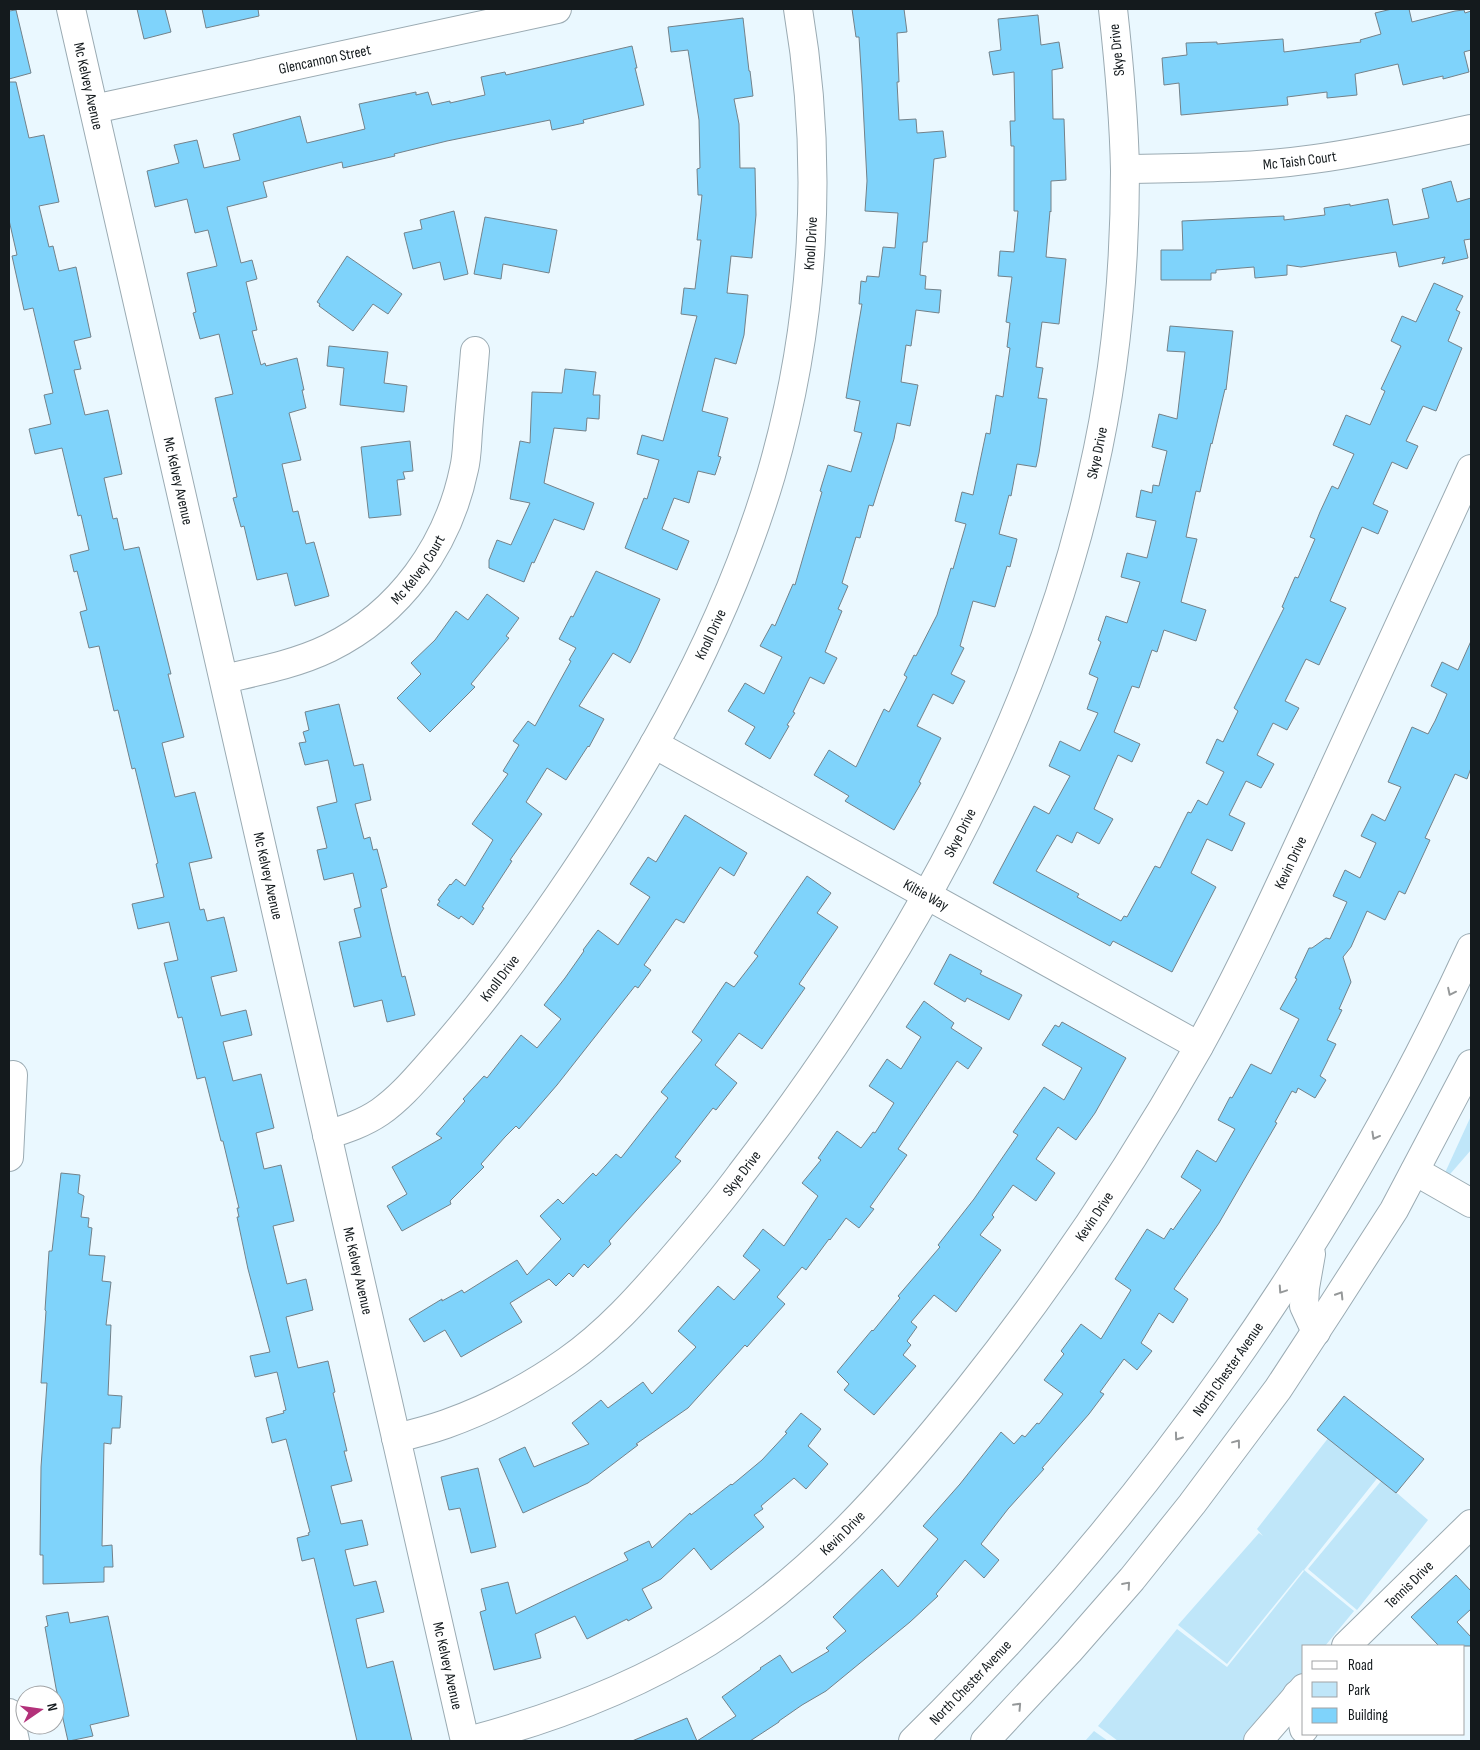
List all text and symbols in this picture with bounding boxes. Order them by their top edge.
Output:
street label: Skye Drive [1105,23,1129,77]
street label: Mc Kelvey Avenue [69,40,108,132]
street label: Glencannon Street [277,40,373,78]
street label: Mc Taish Court [1262,146,1338,174]
street label: Knoll Drive [799,216,821,271]
street label: Skye Drive [1082,425,1112,481]
street label: Mc Kelvey Avenue [159,435,198,527]
street label: Mc Kelvey Court [387,531,449,608]
street label: Knoll Drive [691,606,730,663]
street label: Skye Drive [940,805,980,860]
street label: Mc Kelvey Avenue [249,830,287,921]
street label: Kevin Drive [1270,833,1311,892]
street label: Kiltie Way [900,875,952,915]
street label: Knoll Drive [476,951,523,1005]
one-way arrow [1446,987,1457,996]
one-way arrow [1372,1131,1382,1140]
street label: Skye Drive [718,1147,765,1200]
street label: Kevin Drive [1071,1188,1118,1245]
street label: Mc Kelvey Avenue [339,1225,377,1316]
one-way arrow [1279,1284,1288,1294]
one-way arrow [1333,1291,1343,1300]
street label: North Chester Avenue [1188,1318,1268,1420]
one-way arrow [1176,1431,1184,1440]
one-way arrow [1232,1440,1240,1449]
street label: Kevin Drive [816,1507,869,1560]
street label: Tennis Drive [1381,1557,1437,1613]
one-way arrow [1121,1581,1130,1590]
street label: Mc Kelvey Avenue [429,1620,467,1711]
street label: North Chester Avenue [925,1636,1015,1729]
legend [1302,1645,1465,1735]
text: Road [1348,1656,1373,1675]
text: Park [1348,1681,1370,1700]
north arrow [15,1685,65,1735]
text: N [43,1702,61,1713]
one-way arrow [1012,1702,1021,1711]
text: Building [1348,1706,1388,1725]

